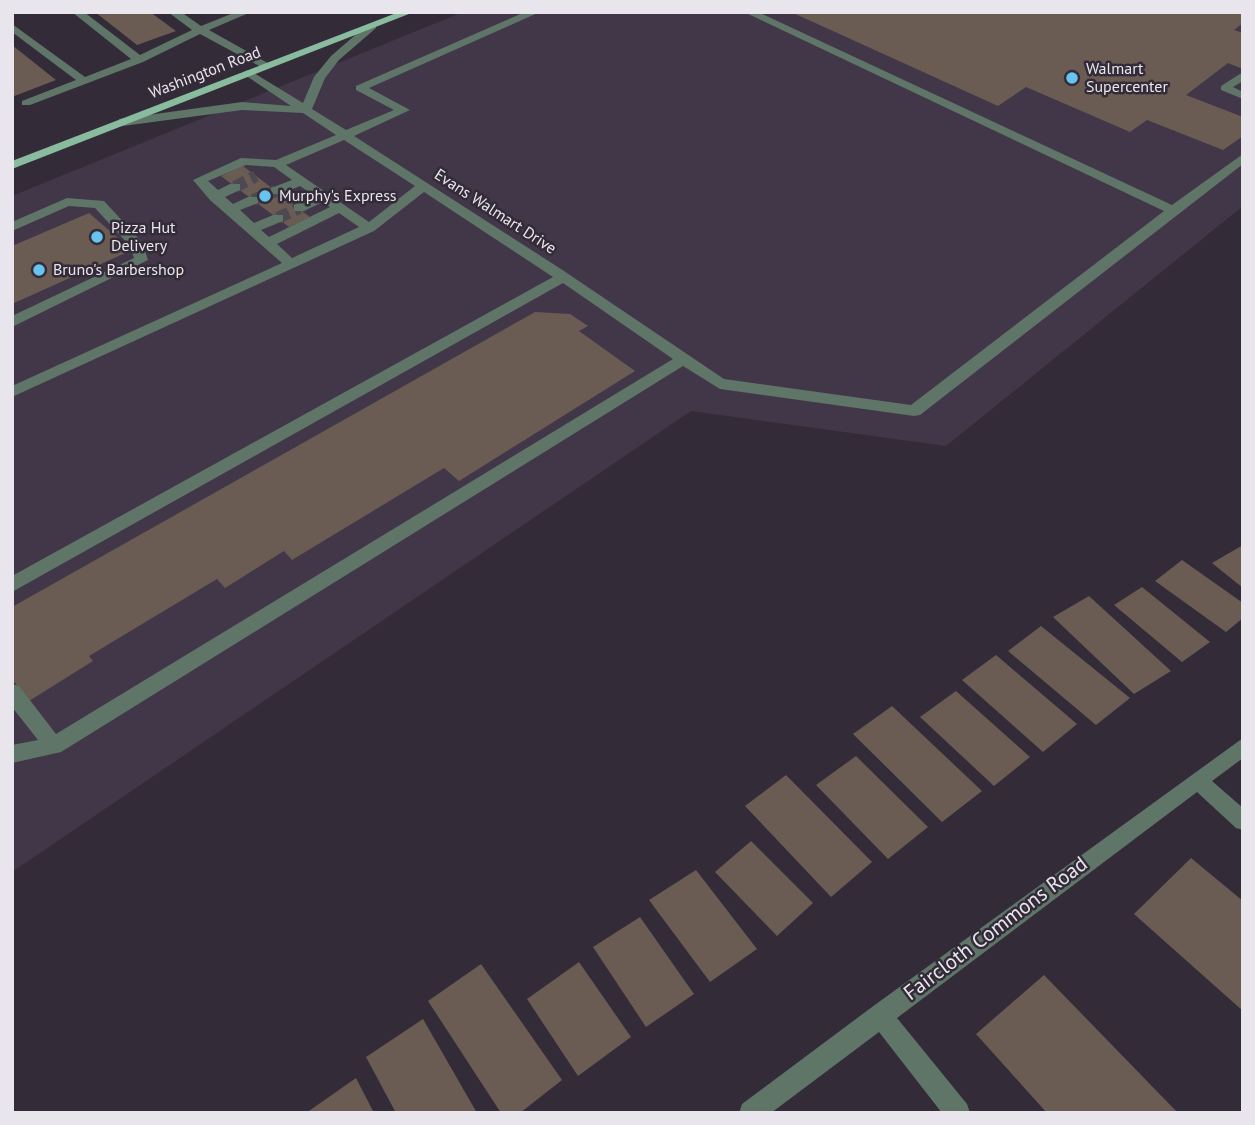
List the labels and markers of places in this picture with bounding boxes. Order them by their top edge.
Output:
place label: Walmart Supercenter [1086,59,1168,97]
marker: Walmart Supercenter [1064,70,1080,86]
place label: Murphy's Express [279,186,397,206]
marker: Murphy's Express [257,188,273,204]
place label: Pizza Hut Delivery [111,218,176,256]
marker: Pizza Hut Delivery [89,229,105,245]
place label: Bruno's Barbershop [53,260,184,280]
marker: Bruno's Barbershop [31,262,47,278]

